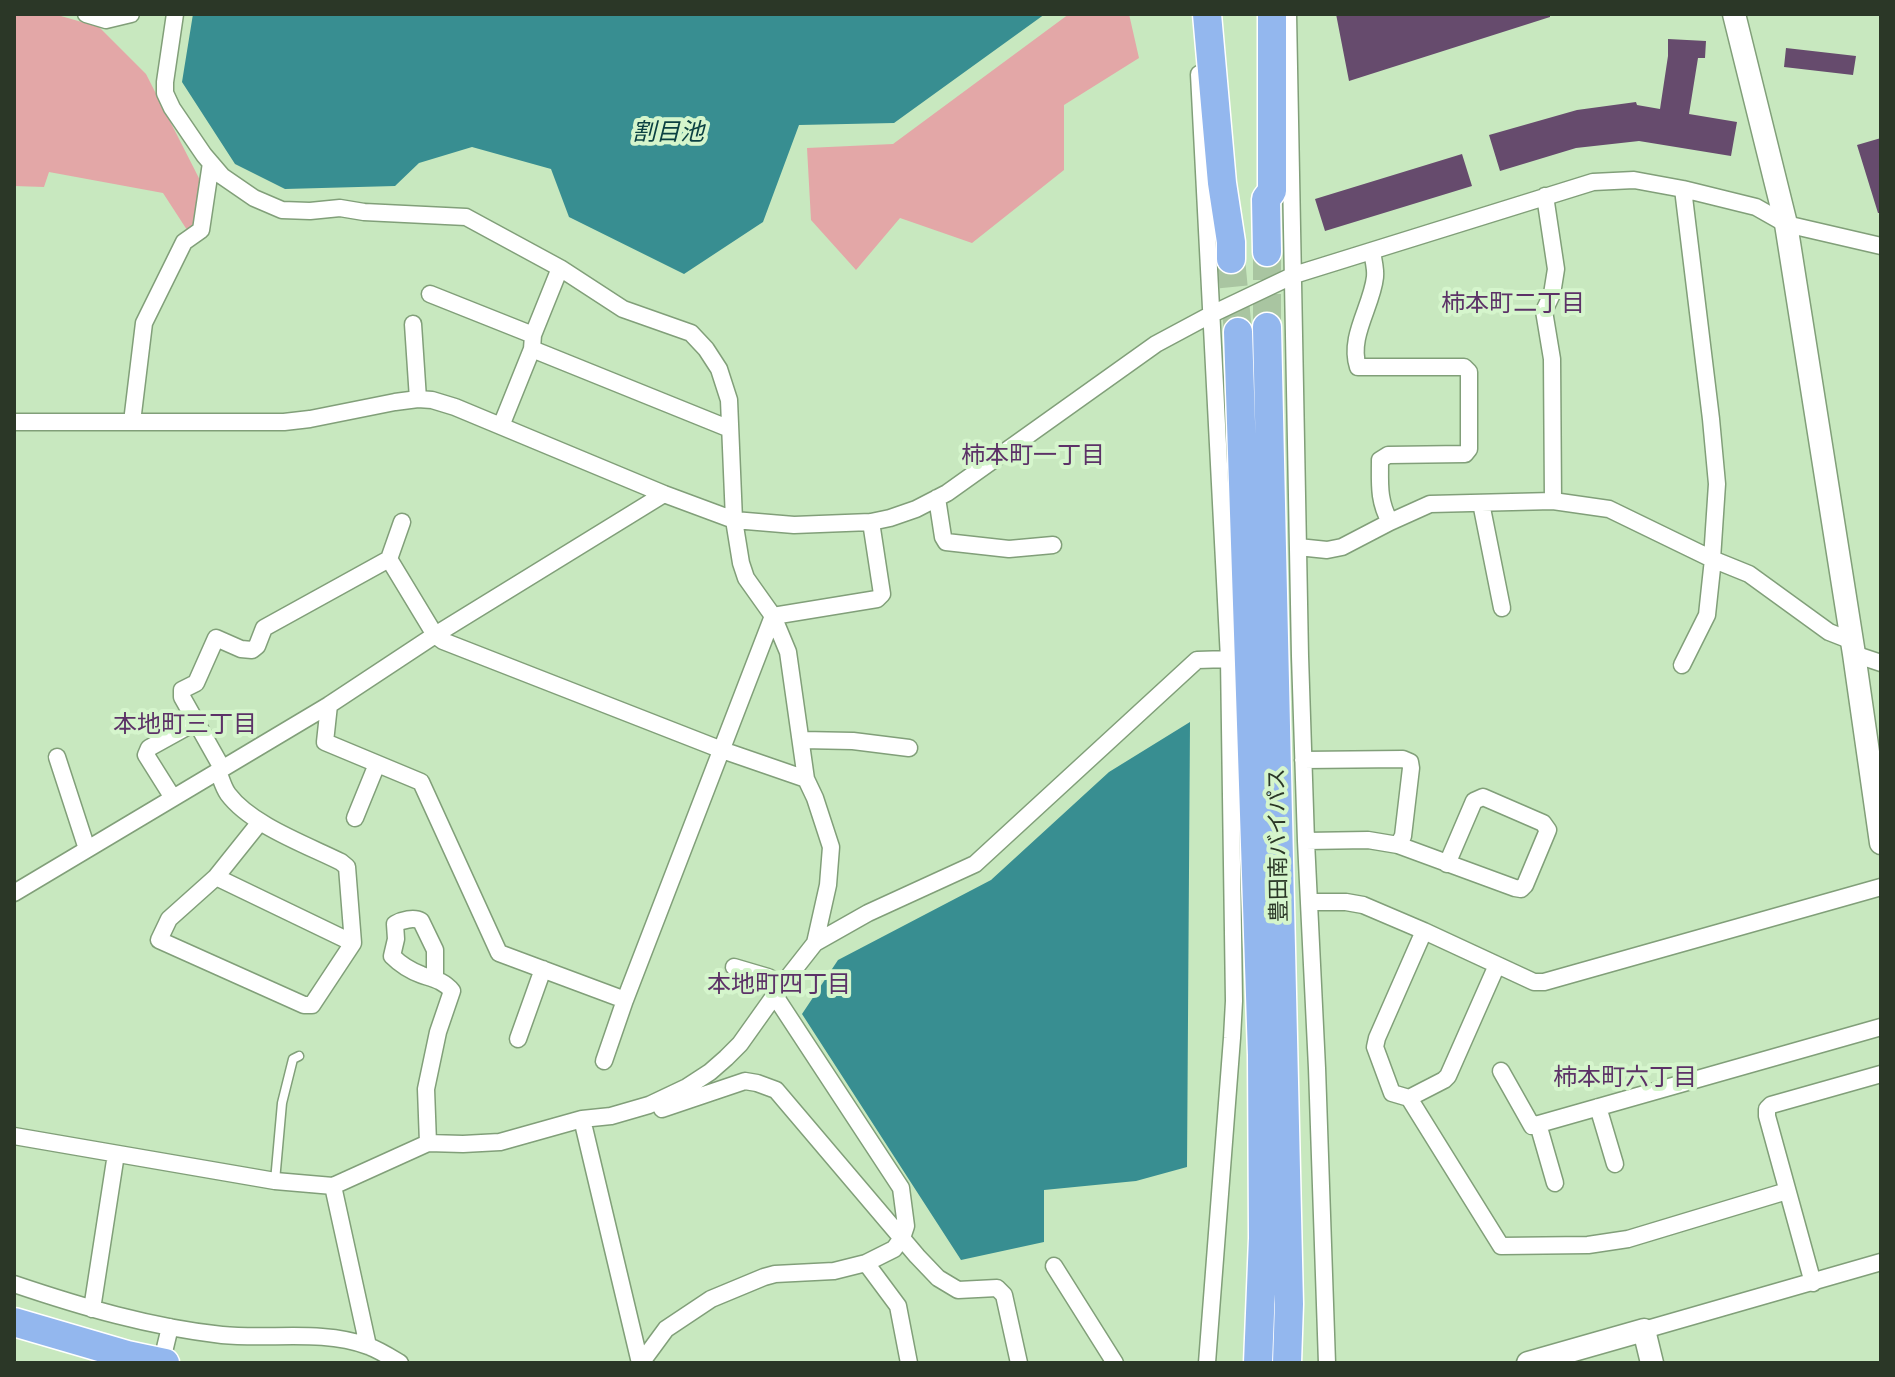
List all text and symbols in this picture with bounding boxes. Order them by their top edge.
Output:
water label: 割目池 [632,119,704,147]
district label: 柿本町二丁目 [1441,290,1585,318]
district label: 柿本町一丁目 [961,442,1105,470]
district label: 本地町三丁目 [113,711,257,739]
street label: 豊田南バイパス [1264,768,1294,922]
district label: 本地町四丁目 [707,971,851,999]
district label: 柿本町六丁目 [1553,1064,1697,1092]

